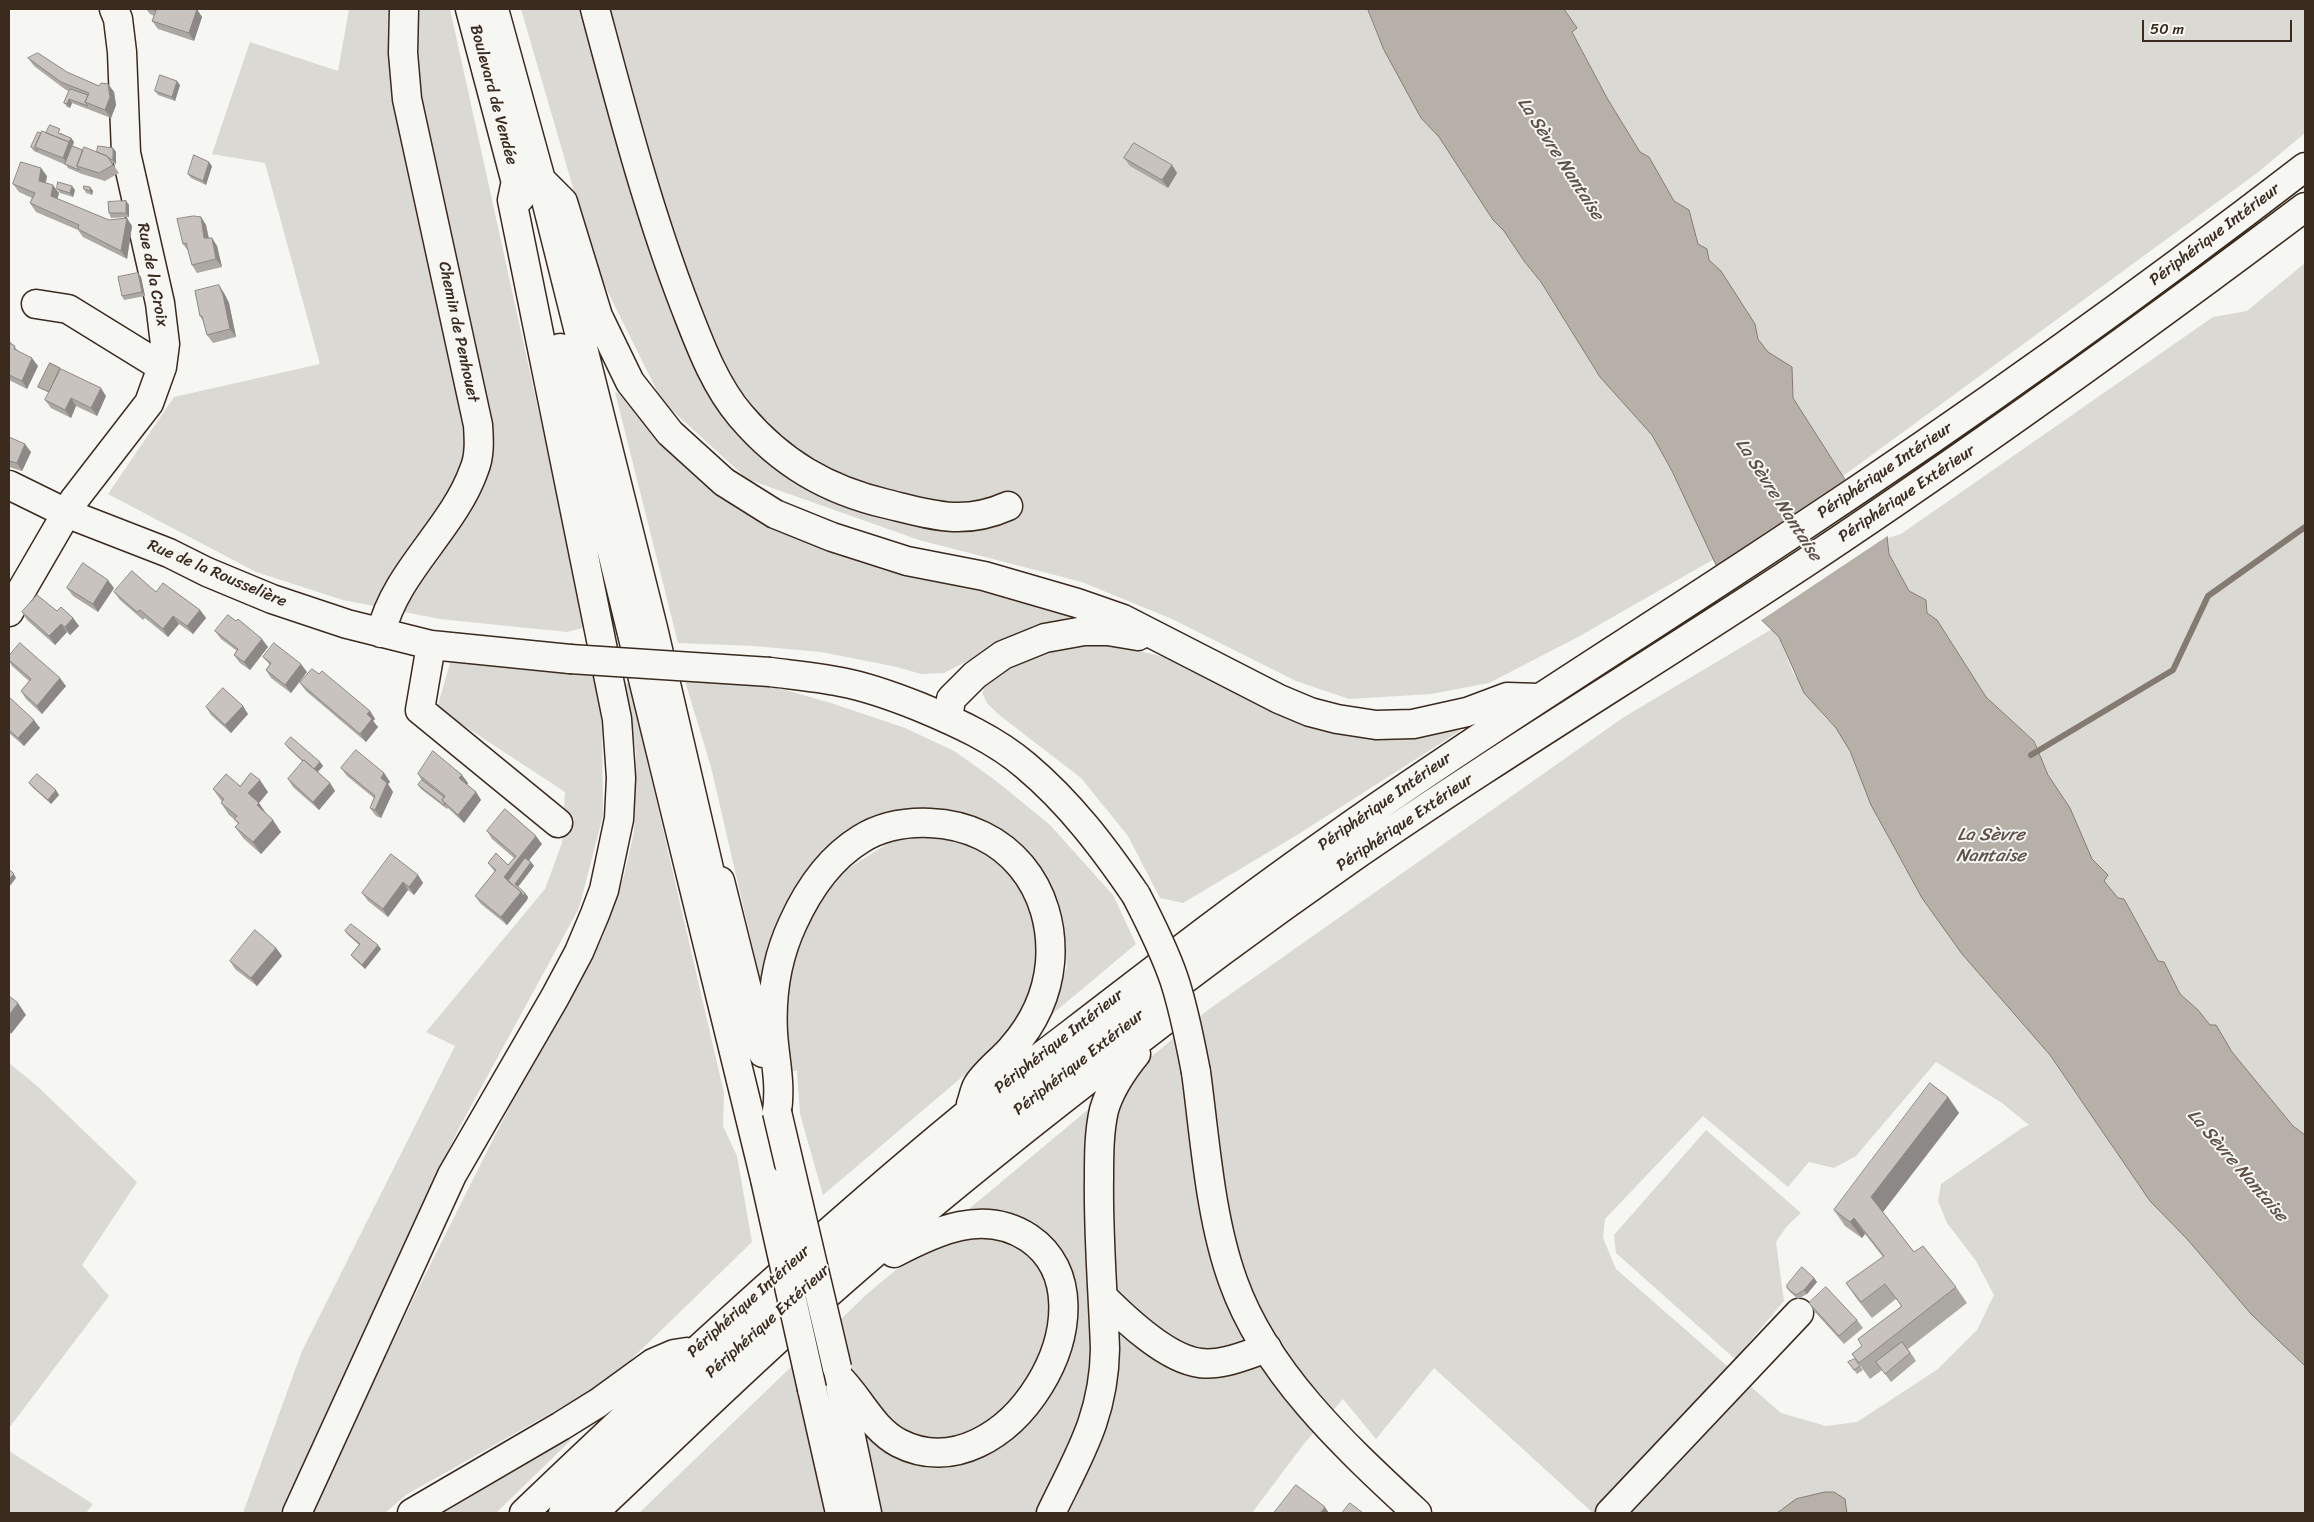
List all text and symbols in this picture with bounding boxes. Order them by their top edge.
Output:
scale bar [2144,10,2294,42]
text: 50 m [2150,16,2184,42]
street label: Boulevard de Vendée [465,23,521,167]
water label: La Sèvre Nantaise [1512,94,1608,224]
street label: Périphérique Intérieur [2146,180,2284,290]
street label: Rue de la Croix [133,221,171,329]
street label: Chemin de Penhouet [434,260,482,404]
street label: Périphérique Intérieur [1814,419,1956,523]
water label: La Sèvre Nantaise [1730,435,1826,565]
street label: Périphérique Extérieur [1835,441,1979,547]
street label: Rue de la Rousselière [145,536,289,612]
street label: Périphérique Intérieur [1315,749,1455,855]
street label: Périphérique Extérieur [1333,770,1477,876]
water label: La Sèvre Nantaise [1956,824,2026,866]
street label: Périphérique Intérieur [991,986,1127,1098]
street label: Périphérique Extérieur [1010,1006,1148,1120]
water label: La Sèvre Nantaise [2182,1105,2292,1227]
street label: Périphérique Intérieur [684,1242,814,1362]
street label: Périphérique Extérieur [702,1261,834,1383]

